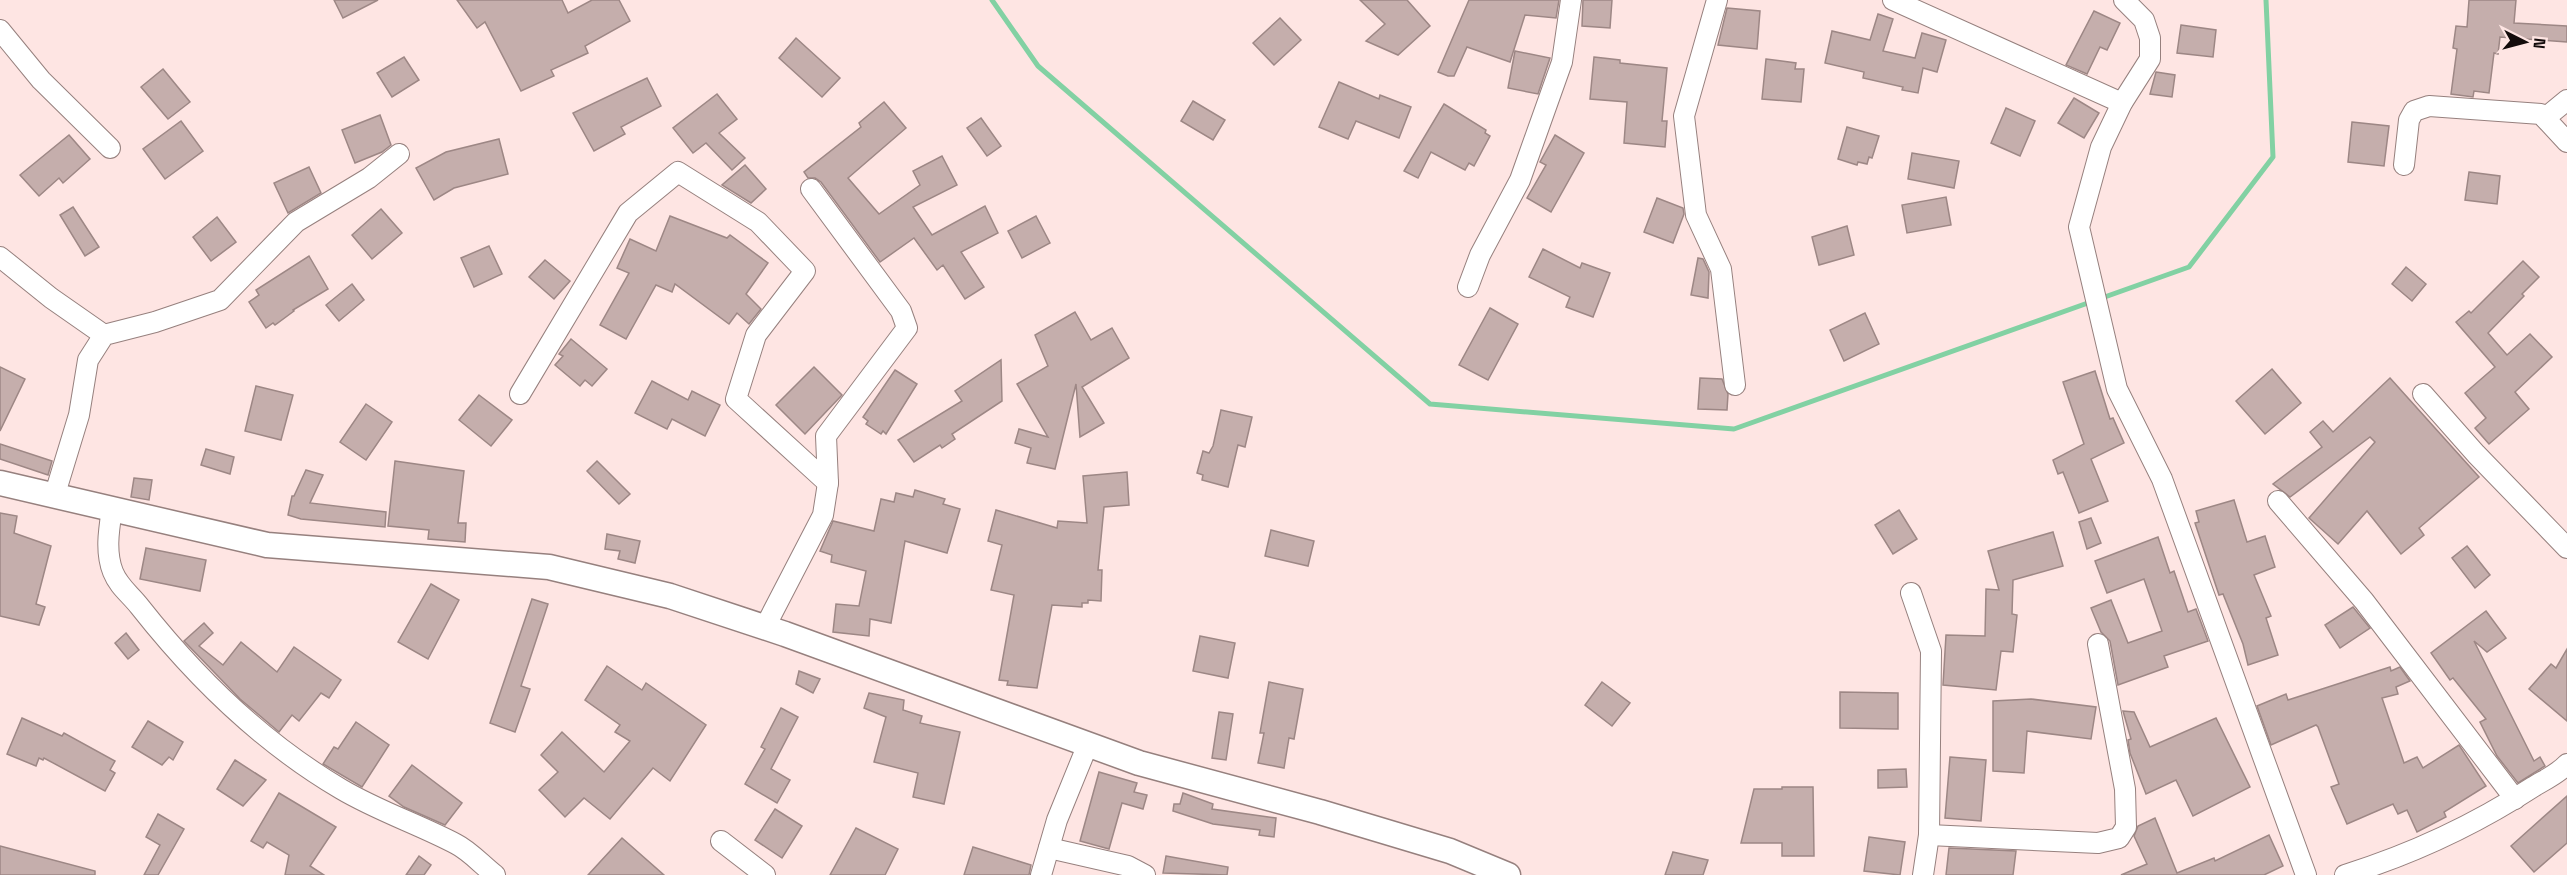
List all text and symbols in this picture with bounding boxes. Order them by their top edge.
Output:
north arrow [2495,12,2555,72]
text: N [2528,37,2550,50]

